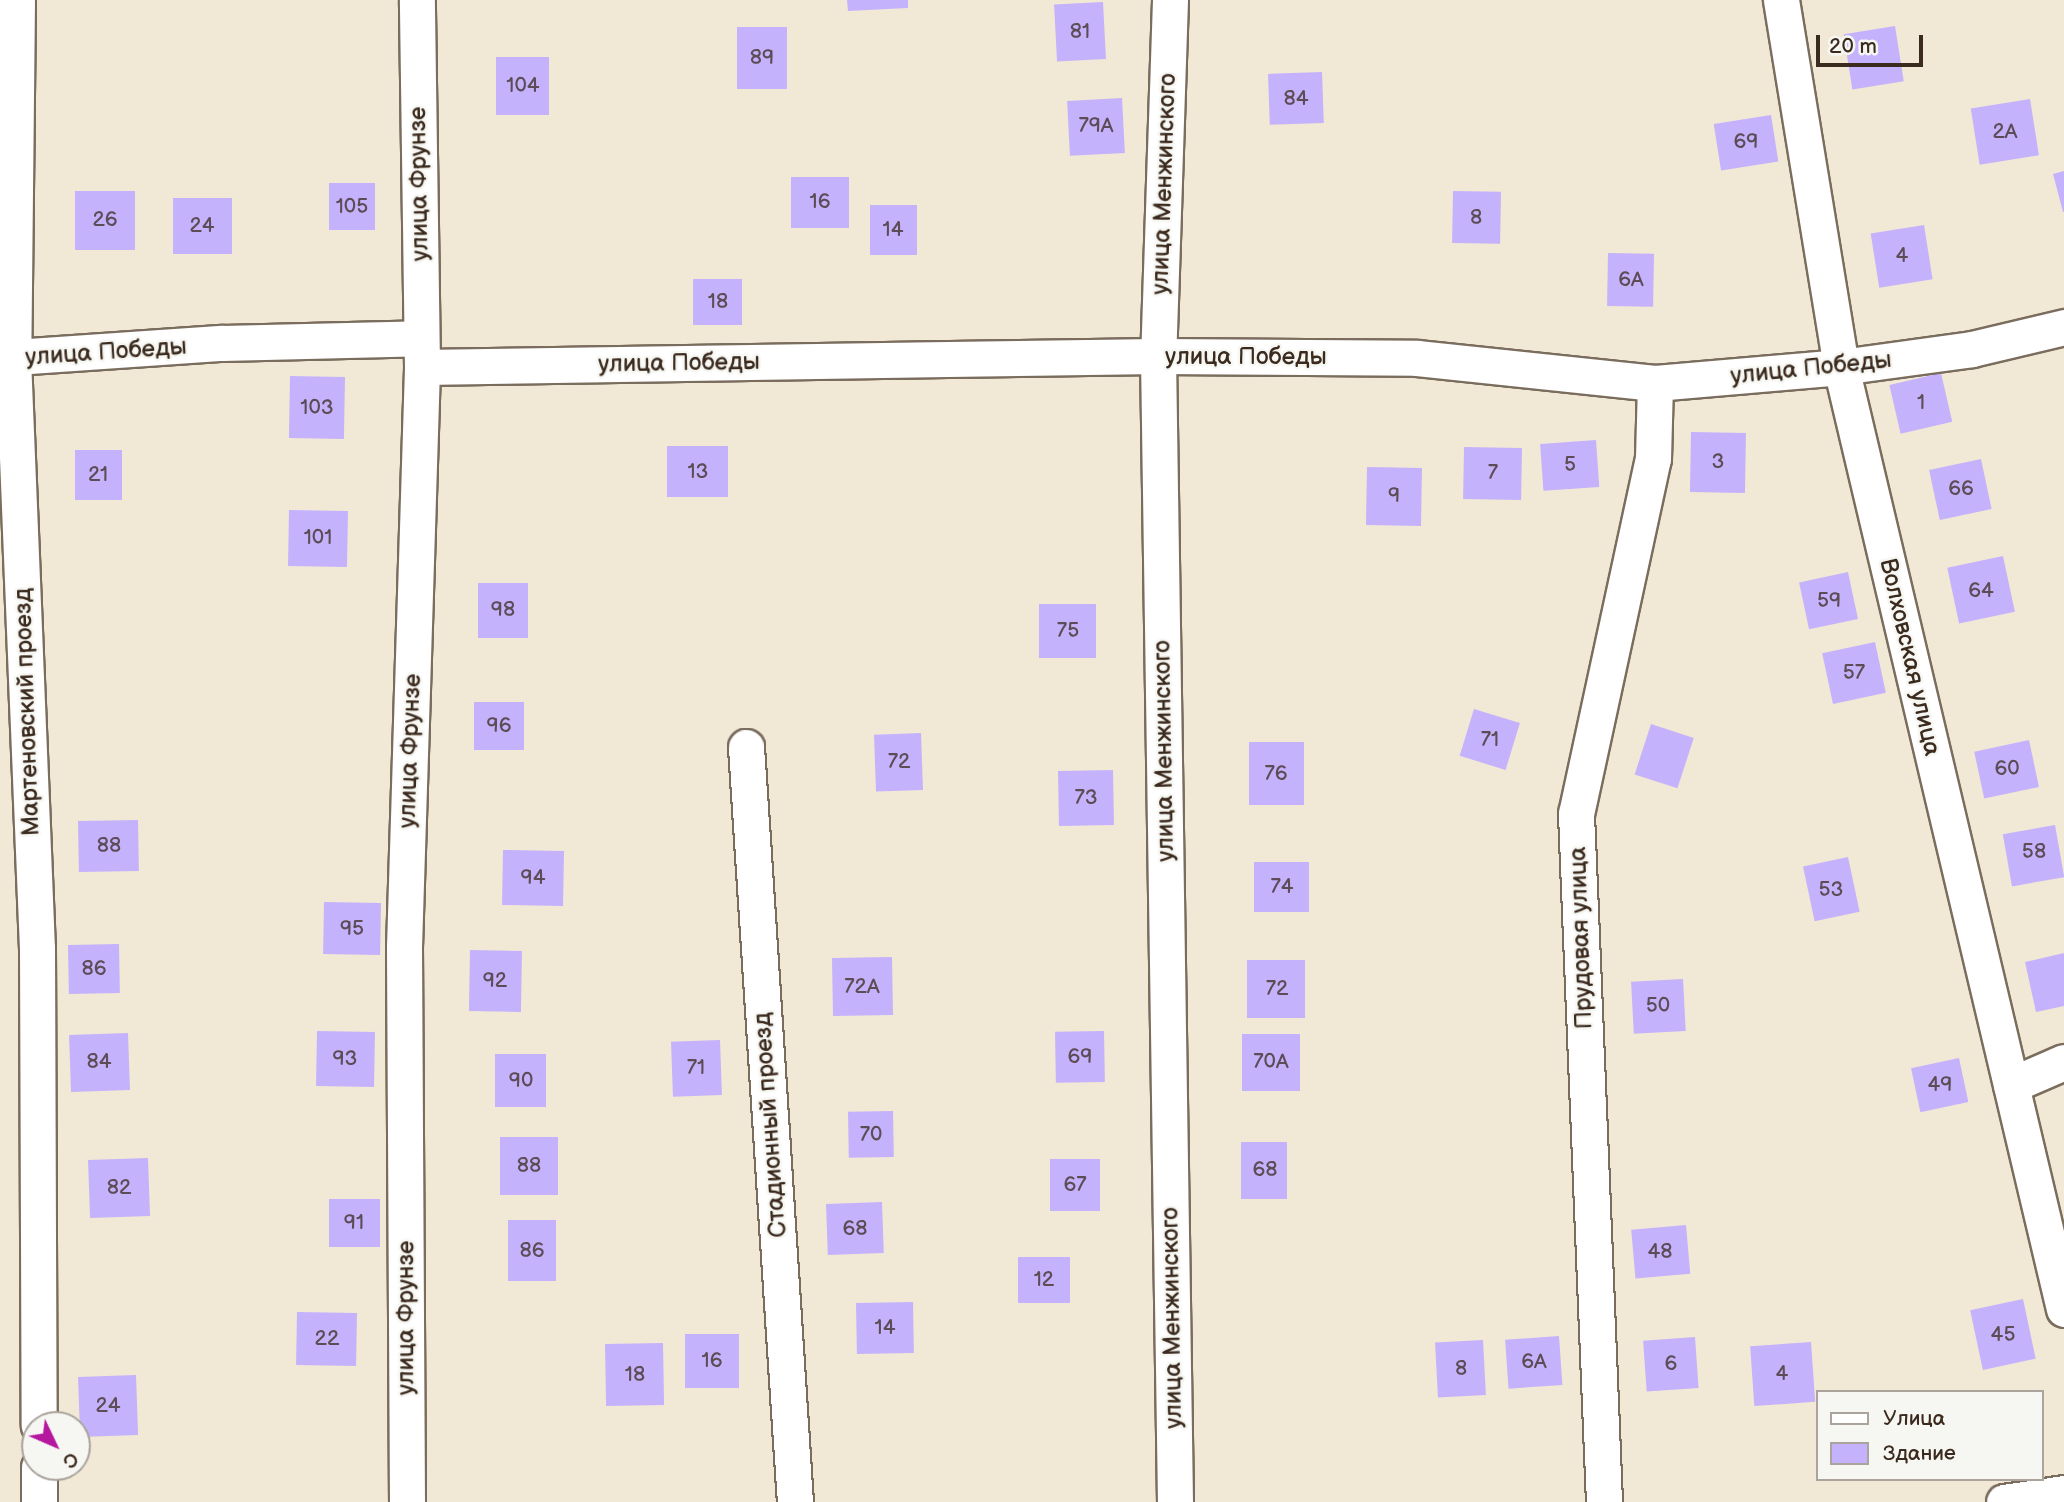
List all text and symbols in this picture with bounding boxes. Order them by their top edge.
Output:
house number: 81 [1070,19,1090,45]
scale bar [1819,21,1926,65]
text: 20 m [1829,34,1877,59]
house number: 89 [750,45,774,71]
house number: 104 [506,73,540,99]
street label: улица Менжинского [1146,73,1182,295]
house number: 84 [1283,86,1309,112]
street label: улица Фрунзе [403,106,435,262]
house number: 79А [1078,113,1114,139]
house number: 2А [1992,119,2018,145]
house number: 69 [1734,129,1758,155]
house number: 16 [810,189,830,215]
house number: 105 [336,194,368,220]
house number: 8 [1470,205,1482,231]
house number: 26 [92,207,118,233]
house number: 24 [190,213,214,239]
house number: 14 [883,217,903,243]
house number: 4 [1896,243,1908,269]
house number: 6А [1618,267,1644,293]
house number: 18 [708,289,728,315]
street label: улица Победы [24,332,188,372]
street label: улица Победы [1165,343,1327,371]
street label: улица Победы [1729,345,1893,391]
street label: улица Победы [598,347,760,379]
house number: 1 [1917,390,1925,416]
house number: 103 [300,395,334,421]
house number: 3 [1712,449,1724,475]
house number: 5 [1564,452,1576,478]
house number: 13 [687,459,709,485]
house number: 7 [1488,460,1498,486]
house number: 21 [88,462,108,488]
house number: 66 [1948,476,1974,502]
house number: 9 [1388,483,1400,509]
house number: 101 [304,525,332,551]
street label: Волховская улица [1873,556,1947,758]
house number: 64 [1968,578,1994,604]
street label: Мартеновский проезд [8,588,46,836]
house number: 59 [1817,588,1841,614]
house number: 98 [491,597,515,623]
house number: 75 [1057,618,1079,644]
street label: улица Менжинского [1148,640,1180,862]
house number: 57 [1843,660,1865,686]
street label: улица Фрунзе [393,673,427,829]
house number: 96 [487,713,511,739]
house number: 71 [1481,727,1499,753]
house number: 72 [888,749,910,775]
house number: 60 [1994,756,2020,782]
house number: 76 [1264,761,1288,787]
house number: 73 [1074,785,1098,811]
house number: 88 [97,833,121,859]
house number: 58 [2022,839,2046,865]
street label: Прудовая улица [1563,846,1599,1030]
house number: 94 [521,865,545,891]
house number: 74 [1270,874,1294,900]
house number: 53 [1819,877,1843,903]
house number: 95 [340,916,364,942]
house number: 86 [81,956,107,982]
house number: 92 [483,968,507,994]
house number: 72А [844,974,880,1000]
house number: 72 [1266,976,1288,1002]
house number: 50 [1646,993,1670,1019]
street label: Стадионный проезд [748,1011,792,1239]
house number: 69 [1068,1044,1092,1070]
house number: 93 [332,1046,358,1072]
house number: 84 [86,1049,112,1075]
house number: 70А [1253,1049,1289,1075]
house number: 71 [687,1055,705,1081]
house number: 90 [509,1068,533,1094]
house number: 49 [1928,1072,1952,1098]
house number: 70 [860,1122,882,1148]
house number: 88 [517,1153,541,1179]
house number: 68 [1252,1157,1278,1183]
house number: 67 [1063,1172,1087,1198]
house number: 82 [107,1175,131,1201]
street label: улица Менжинского [1156,1207,1188,1429]
house number: 91 [344,1210,364,1236]
house number: 68 [842,1216,868,1242]
house number: 86 [519,1238,545,1264]
house number: 48 [1647,1239,1673,1265]
street label: улица Фрунзе [392,1241,420,1395]
house number: 12 [1034,1267,1054,1293]
house number: 14 [875,1315,895,1341]
house number: 45 [1991,1322,2015,1348]
house number: 22 [315,1326,339,1352]
house number: 16 [702,1348,722,1374]
house number: 6А [1521,1349,1547,1375]
house number: 6 [1665,1351,1677,1377]
house number: 8 [1455,1356,1467,1382]
house number: 4 [1776,1361,1788,1387]
house number: 18 [625,1362,645,1388]
legend [1815,1390,2043,1481]
house number: 24 [96,1393,120,1419]
text: Улица [1883,1406,1945,1431]
north arrow [21,1411,91,1481]
text: Здание [1883,1441,1956,1466]
text: С [57,1447,83,1472]

